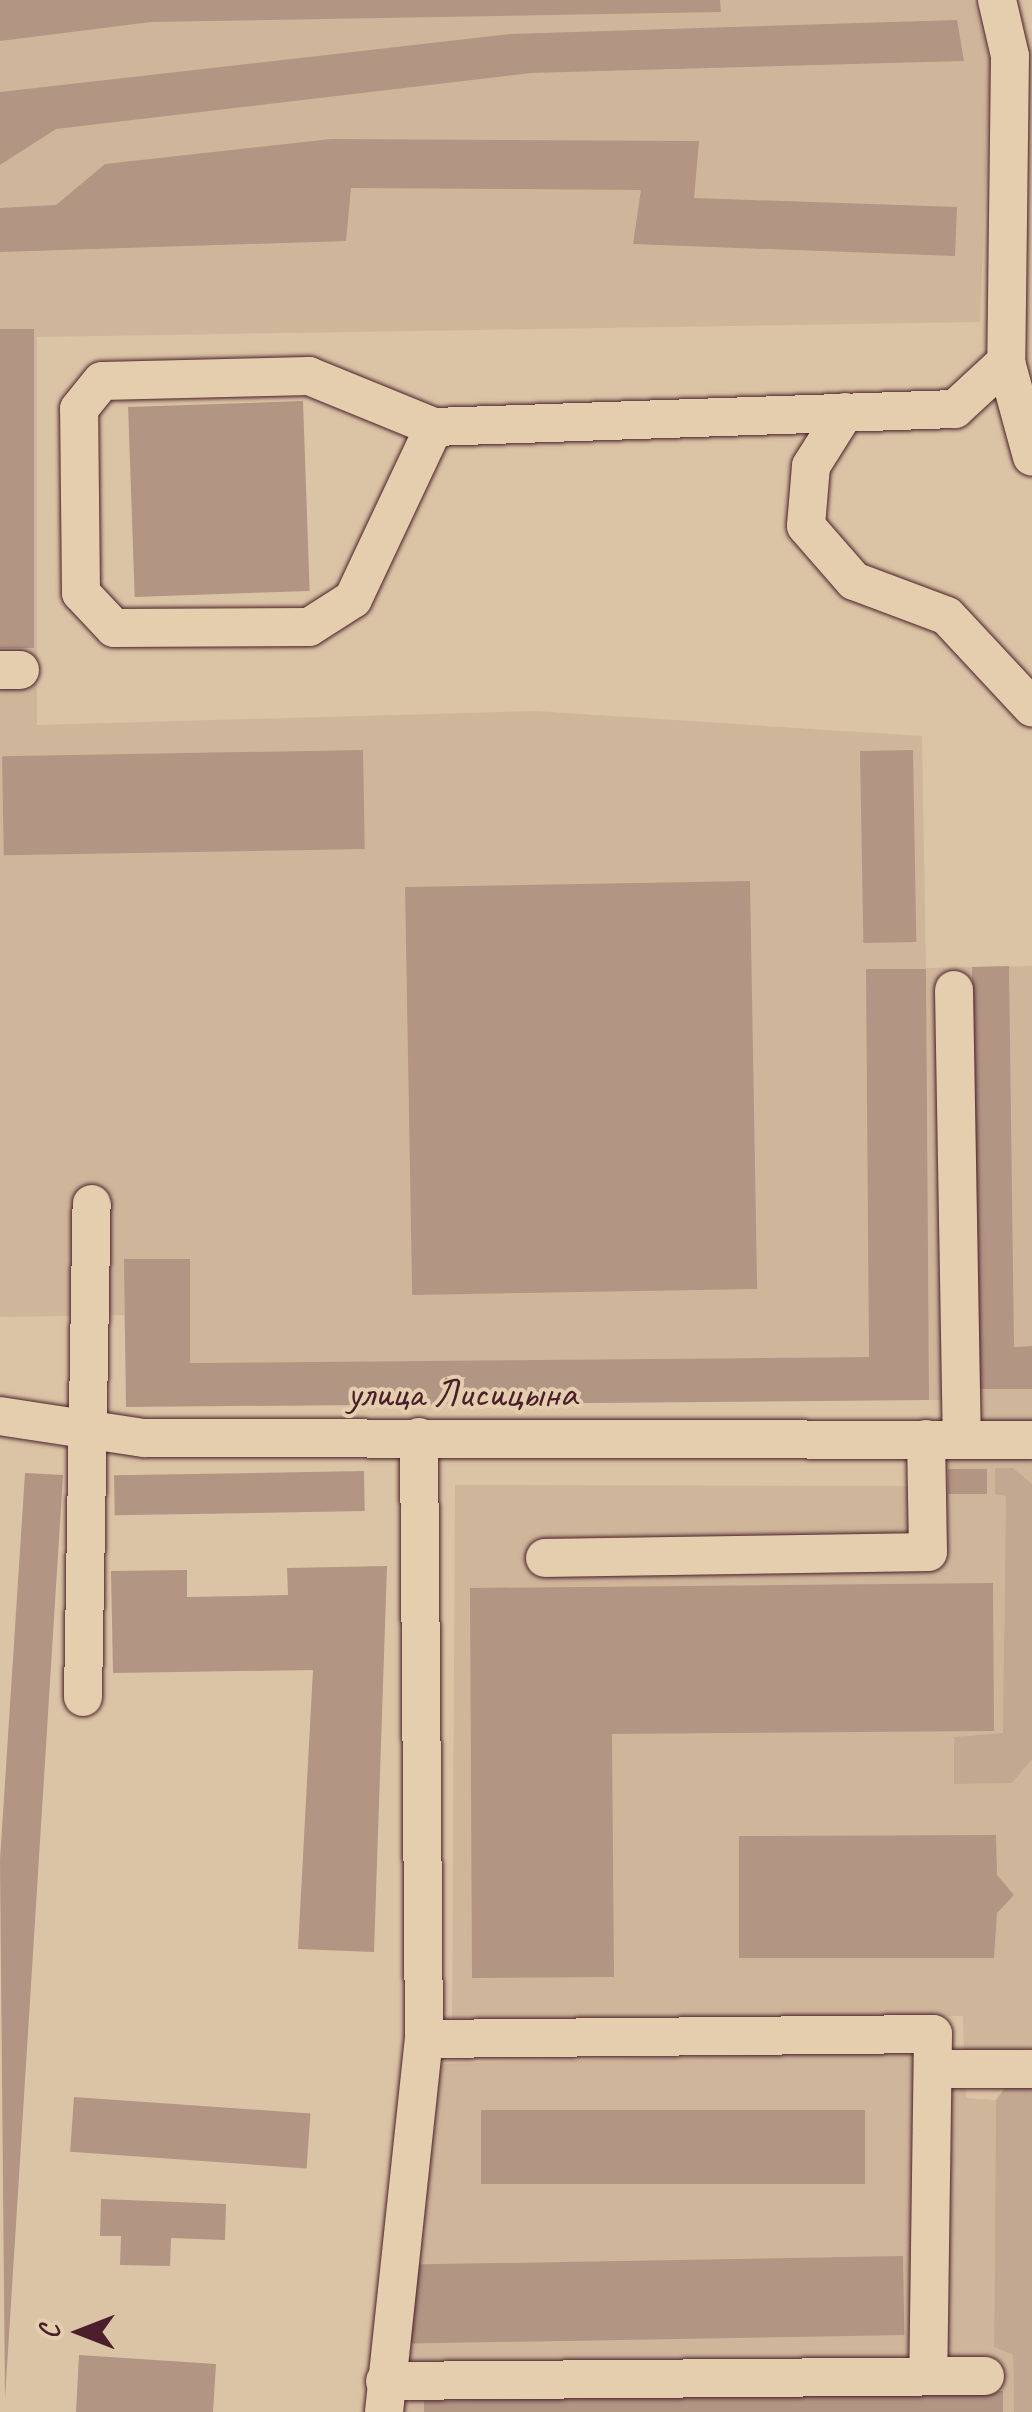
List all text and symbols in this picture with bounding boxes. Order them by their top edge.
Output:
street label: улица Лисицына [348,1369,576,1417]
north arrow [30,2282,130,2382]
text: С [32,2325,67,2339]

